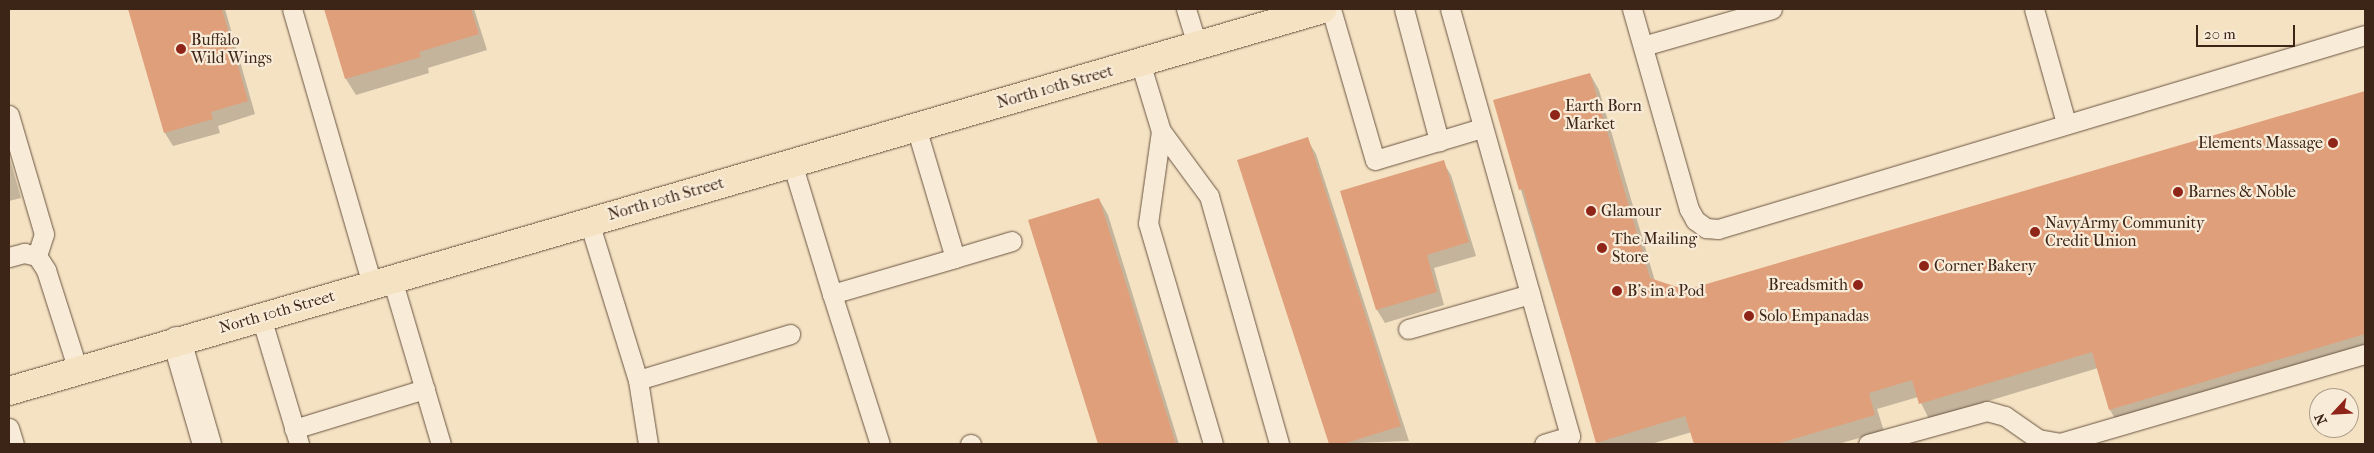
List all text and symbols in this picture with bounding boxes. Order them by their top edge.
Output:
scale bar [2199,15,2298,47]
text: 20 m [2204,25,2236,43]
place label: Buffalo Wild Wings [191,30,272,68]
marker: Buffalo Wild Wings [175,43,187,55]
street label: North 10th Street [995,61,1115,113]
place label: Earth Born Market [1565,96,1642,134]
marker: Earth Born Market [1549,109,1561,121]
place label: Elements Massage [2198,133,2323,153]
marker: Elements Massage [2327,137,2339,149]
street label: North 10th Street [606,173,726,225]
place label: Barnes & Noble [2188,182,2296,202]
marker: Barnes & Noble [2172,186,2184,198]
place label: Glamour [1601,201,1661,221]
marker: Glamour [1585,205,1597,217]
place label: NavyArmy Community Credit Union [2045,213,2205,251]
marker: NavyArmy Community Credit Union [2029,226,2041,238]
place label: The Mailing Store [1612,229,1697,267]
marker: The Mailing Store [1596,242,1608,254]
place label: Corner Bakery [1934,256,2036,276]
marker: Corner Bakery [1918,260,1930,272]
place label: Breadsmith [1768,275,1848,295]
marker: Breadsmith [1852,279,1864,291]
place label: B's in a Pod [1627,281,1704,301]
marker: B's in a Pod [1611,285,1623,297]
street label: North 10th Street [217,286,337,338]
place label: Solo Empanadas [1759,306,1869,326]
marker: Solo Empanadas [1743,310,1755,322]
north arrow [2309,388,2359,438]
text: N [2311,411,2331,428]

